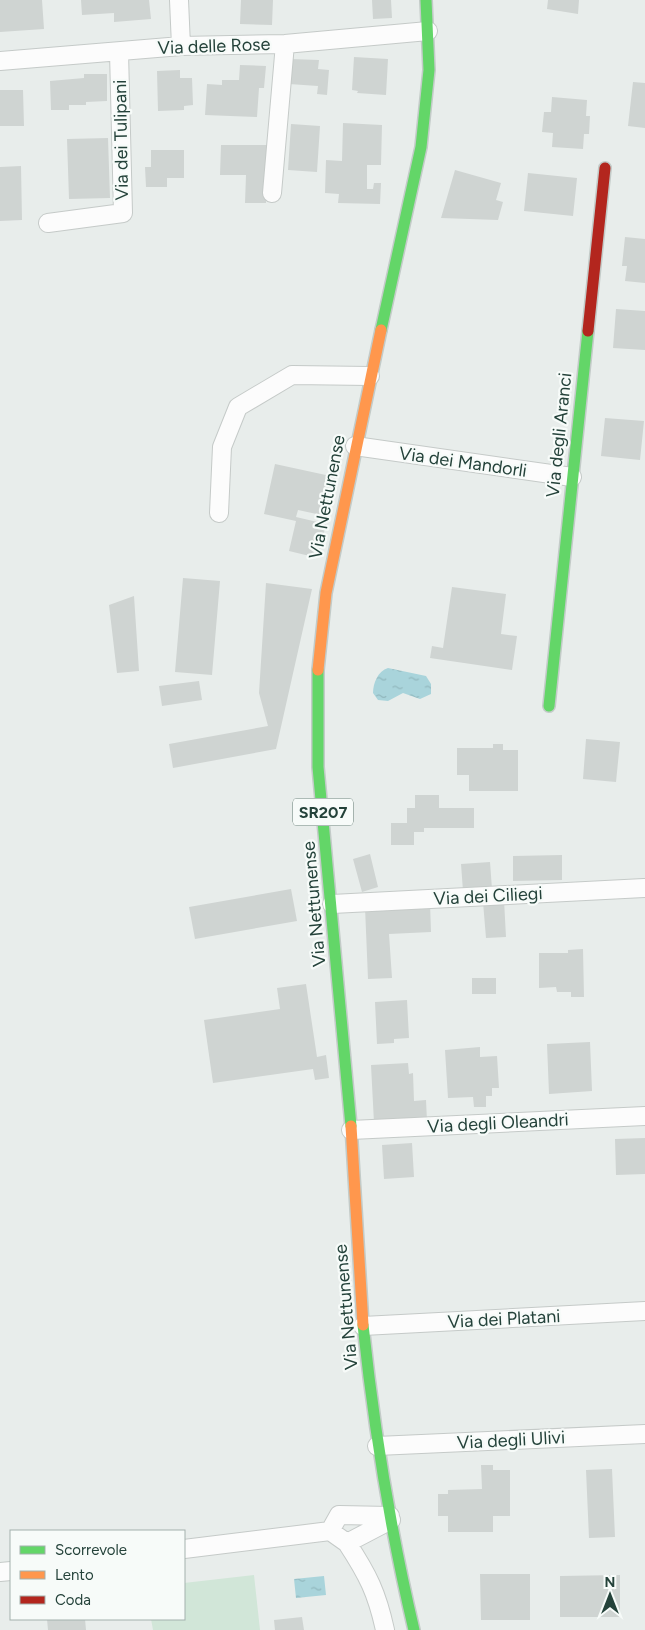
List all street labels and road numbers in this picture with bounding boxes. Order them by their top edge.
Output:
street label: Via delle Rose [157,33,271,59]
street label: Via dei Tulipani [109,80,133,200]
street label: Via degli Aranci [542,372,576,498]
street label: Via Nettunense [304,433,350,561]
street label: Via dei Mandorli [398,442,528,482]
road number: SR207 [293,799,353,826]
street label: Via Nettunense [298,840,330,968]
street label: Via dei Ciliegi [433,882,543,910]
street label: Via degli Oleandri [427,1108,569,1138]
street label: Via Nettunense [330,1243,362,1371]
street label: Via dei Platani [447,1305,561,1333]
street label: Via degli Ulivi [456,1426,566,1454]

